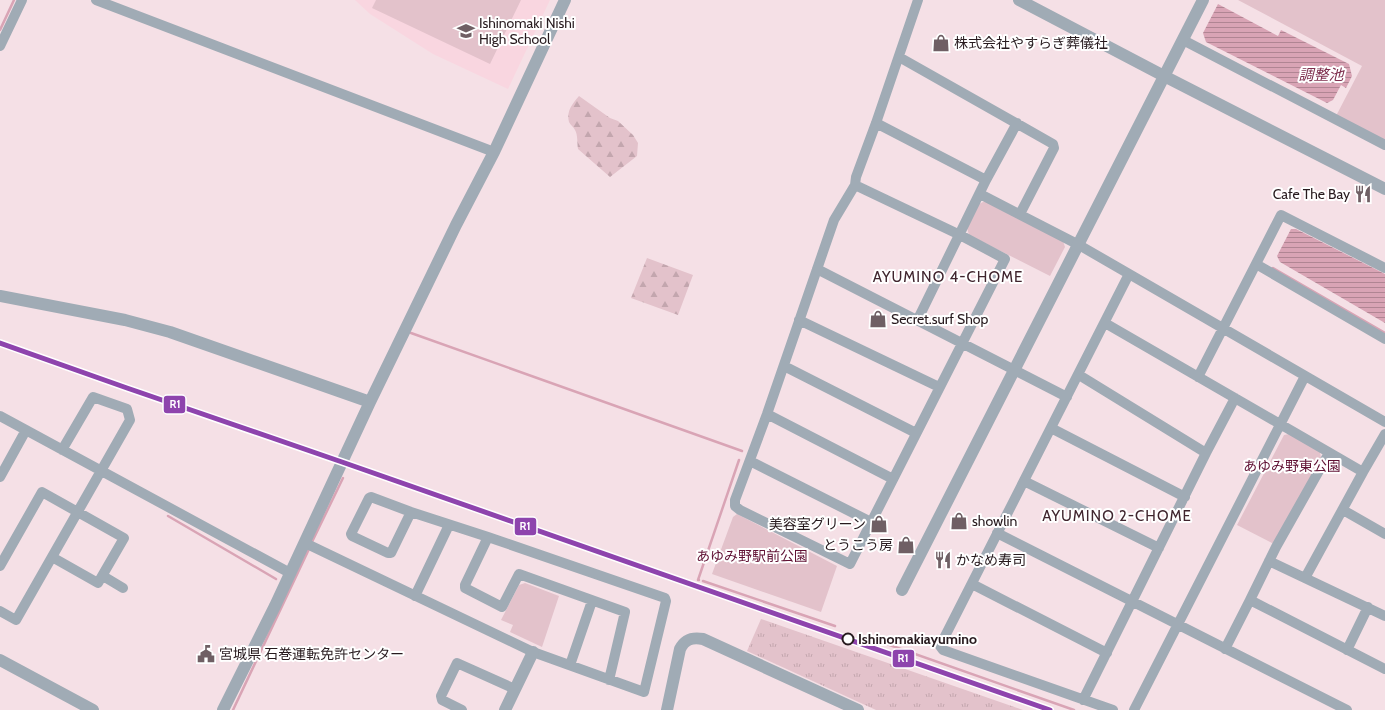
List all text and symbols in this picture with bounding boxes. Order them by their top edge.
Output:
place label: Ishinomaki Nishi High School [479,14,575,48]
school or university icon: Ishinomaki Nishi High School [456,21,476,41]
shop icon: 株式会社やすらぎ葬儀社 [931,33,951,53]
place label: 株式会社やすらぎ葬儀社 [954,34,1108,52]
water label: 調整池 [1298,66,1345,84]
restaurant icon: Cafe The Bay [1353,184,1373,204]
place label: Cafe The Bay [1273,185,1350,203]
district label: AYUMINO 4-CHOME [873,268,1023,286]
shop icon: Secret.surf Shop [868,309,888,329]
place label: Secret.surf Shop [891,310,988,328]
line badge: R1 [163,395,186,414]
text: R1 [170,397,180,411]
park label: あゆみ野東公園 [1243,457,1341,475]
district label: AYUMINO 2-CHOME [1042,507,1192,525]
shop icon: showlin [949,511,969,531]
place label: showlin [972,512,1017,530]
shop icon: 美容室グリーン [869,514,889,534]
place label: 美容室グリーン [769,515,866,533]
line badge: R1 [514,517,537,536]
text: R1 [520,519,530,533]
shop icon: とうこう房 [896,535,916,555]
place label: とうこう房 [823,536,893,554]
park label: あゆみ野駅前公園 [696,547,808,565]
restaurant icon: かなめ寿司 [933,550,953,570]
place label: かなめ寿司 [956,551,1026,569]
place label: Ishinomakiayumino [858,630,977,648]
marker: Ishinomakiayumino [841,632,855,646]
public building icon: 宮城県 石巻運転免許センター [196,644,216,664]
place label: 宮城県 石巻運転免許センター [219,645,404,663]
line badge: R1 [892,649,915,668]
text: R1 [898,651,908,665]

